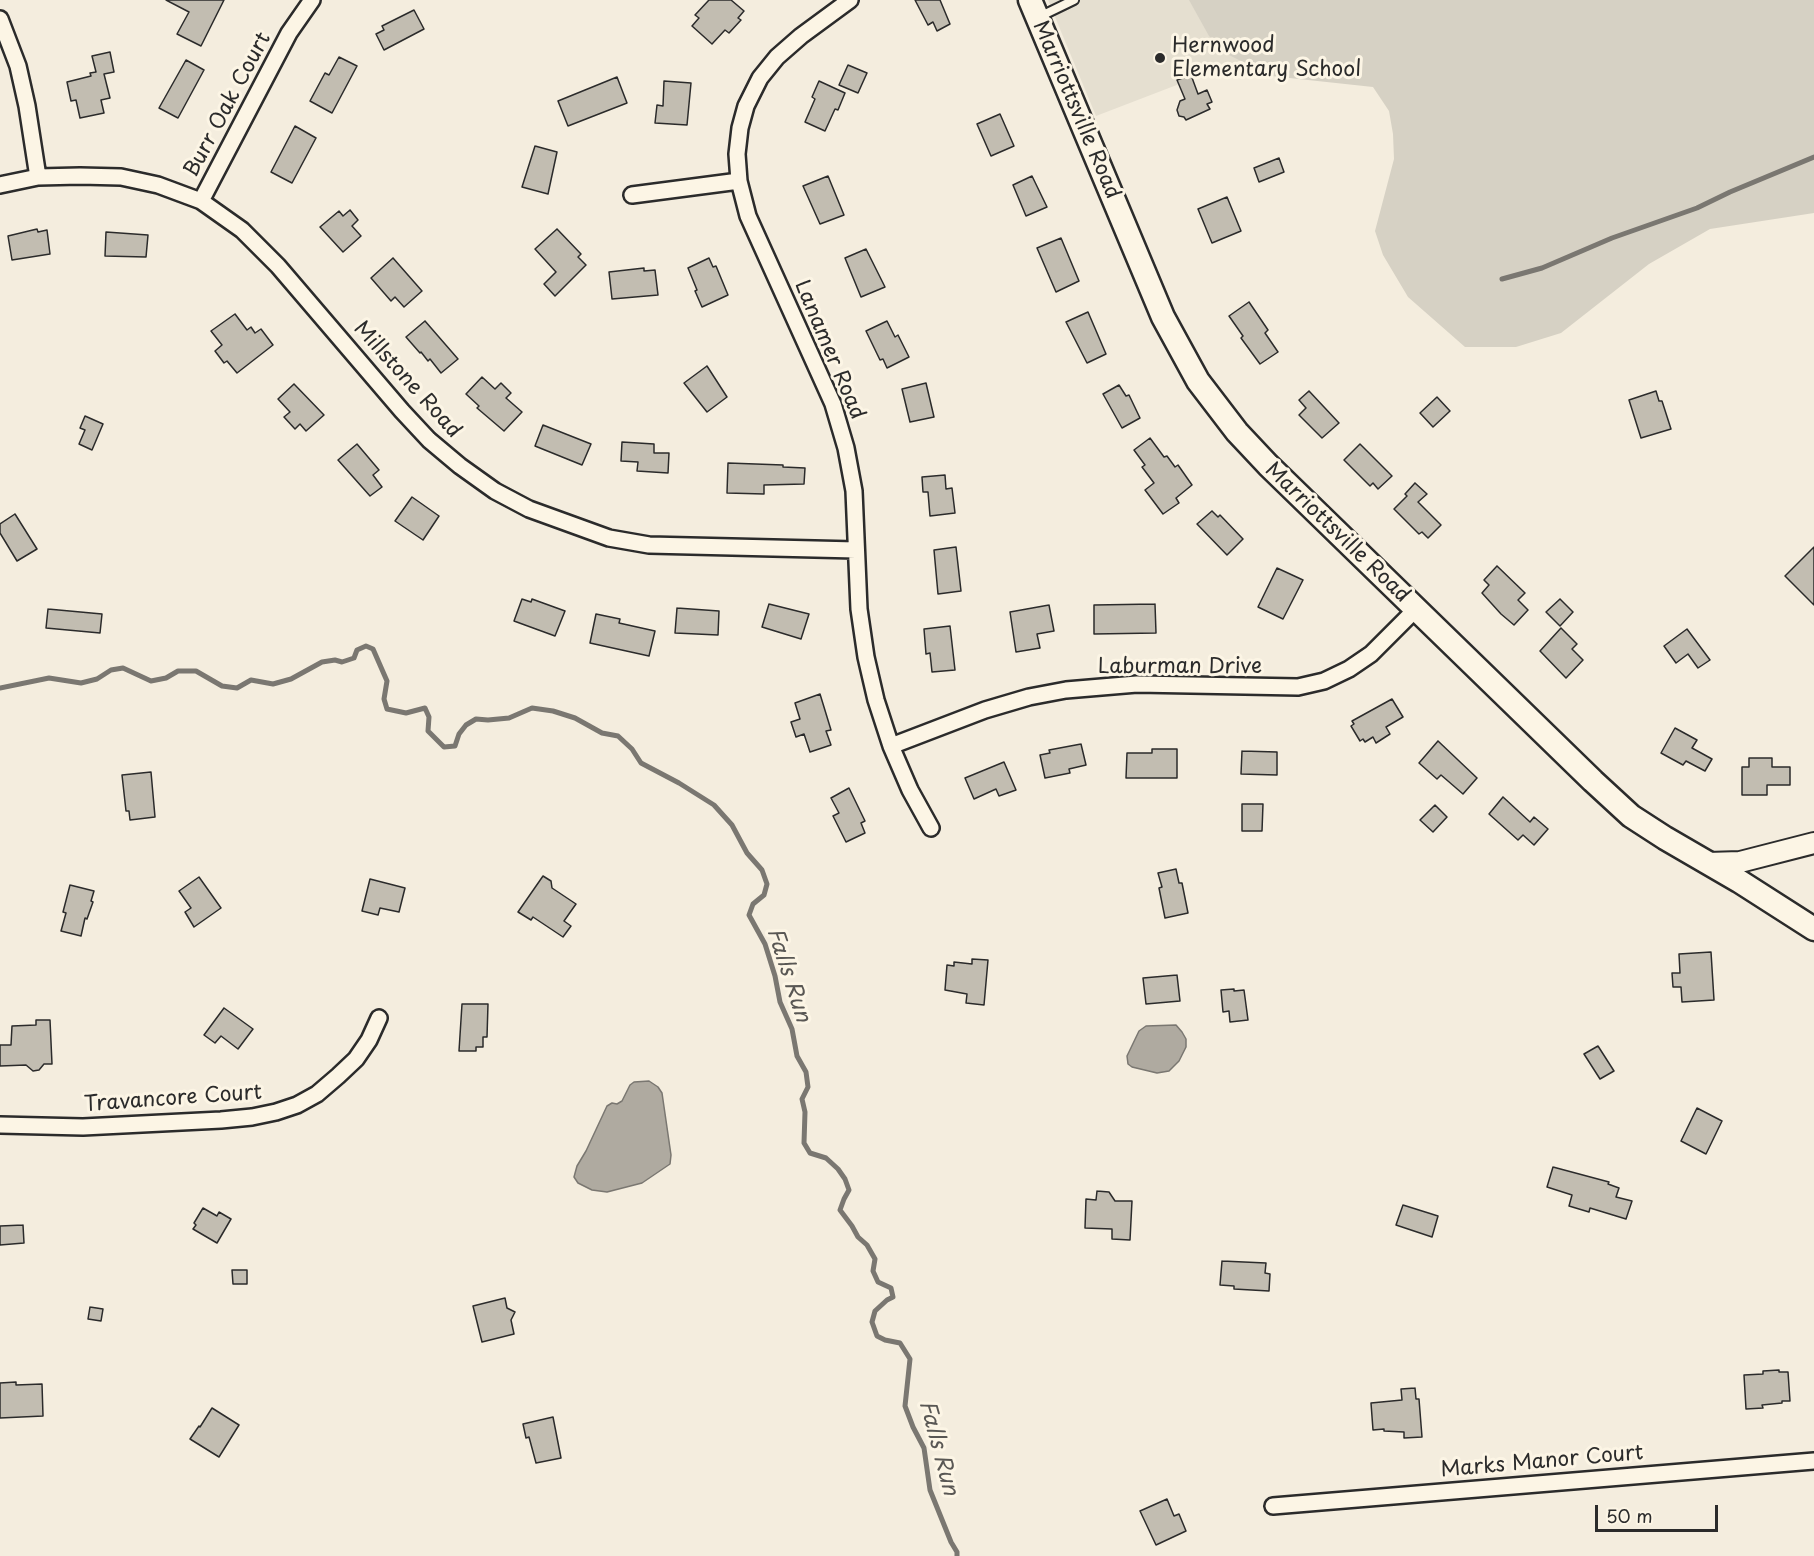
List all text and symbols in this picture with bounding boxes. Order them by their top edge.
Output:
street label: Marriottsville Road [1027,17,1125,203]
street label: Burr Oak Court [179,28,277,182]
place label: Hernwood Elementary School [1172,33,1361,83]
marker: Hernwood Elementary School [1153,51,1167,65]
street label: Lanamer Road [788,277,870,423]
street label: Millstone Road [348,316,466,444]
street label: Marriottsville Road [1259,457,1415,609]
street label: Laburman Drive [1098,654,1262,680]
water label: Falls Run [760,925,816,1025]
street label: Travancore Court [83,1080,263,1118]
water label: Falls Run [913,1397,963,1499]
street label: Marks Manor Court [1440,1441,1644,1483]
scale bar [1598,1493,1721,1531]
text: 50 m [1606,1502,1653,1529]

